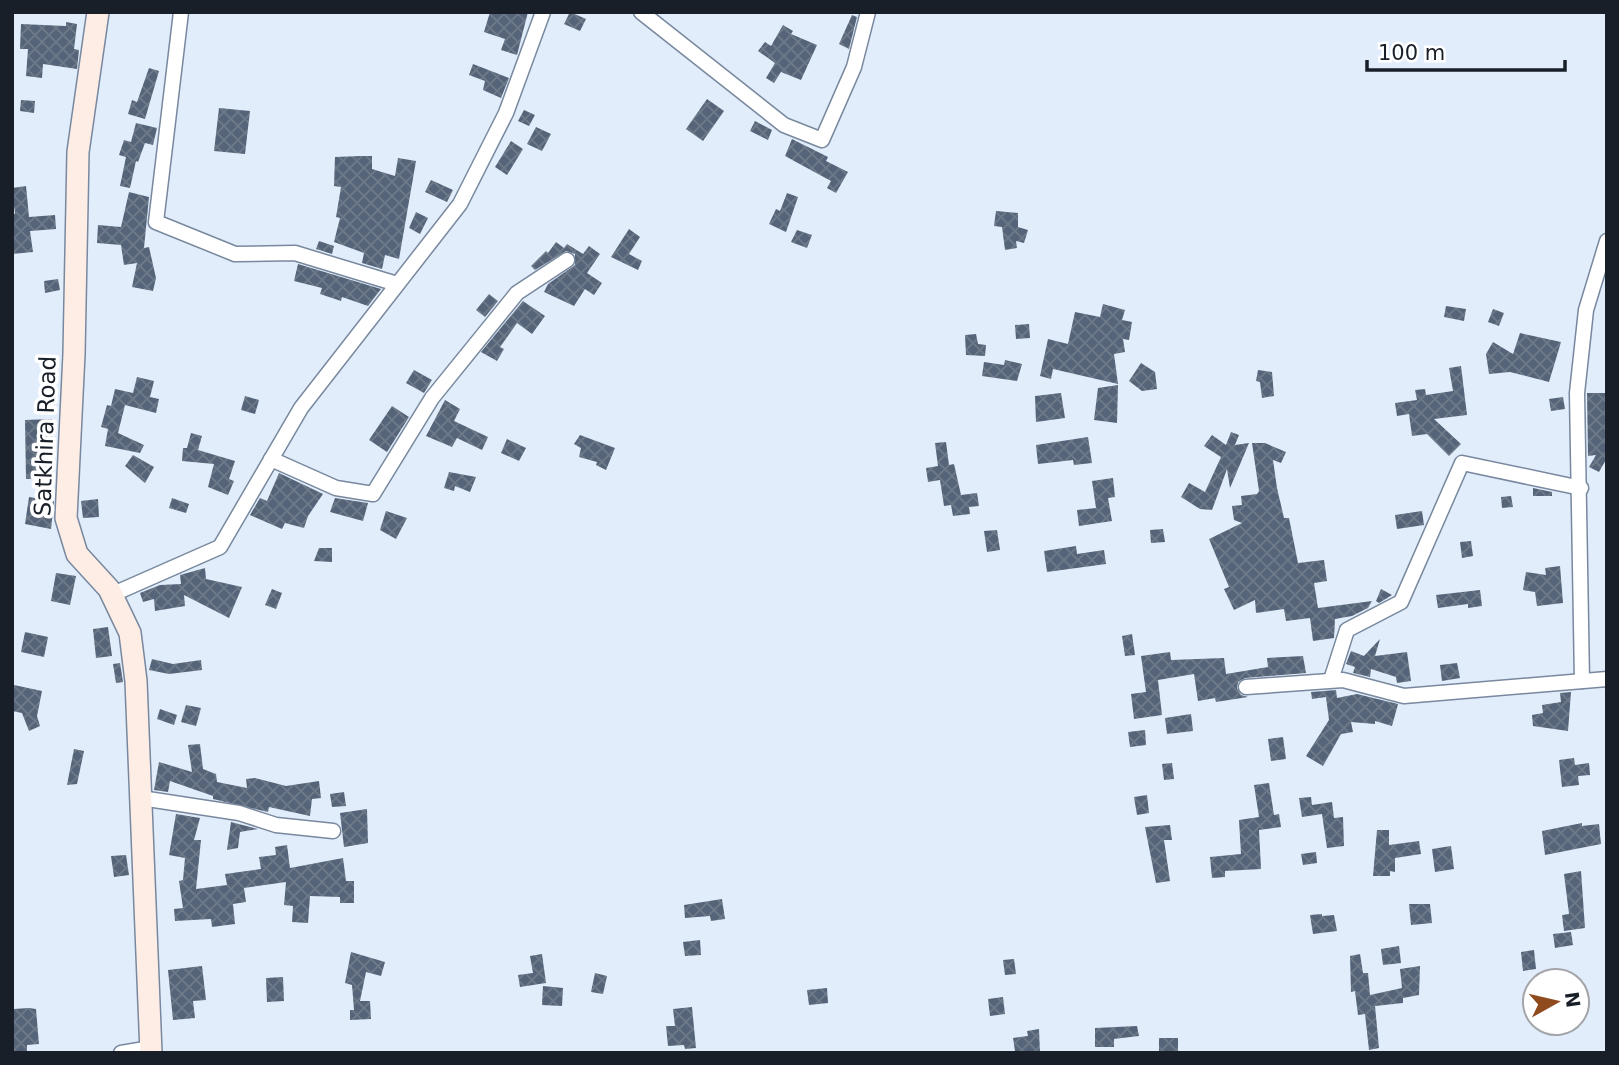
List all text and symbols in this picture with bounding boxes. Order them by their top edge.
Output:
scale bar [1367,28,1565,72]
text: 100 m [1378,41,1445,65]
street label: Satkhira Road [29,355,61,517]
north arrow [1521,967,1591,1037]
text: N [1561,990,1585,1009]

